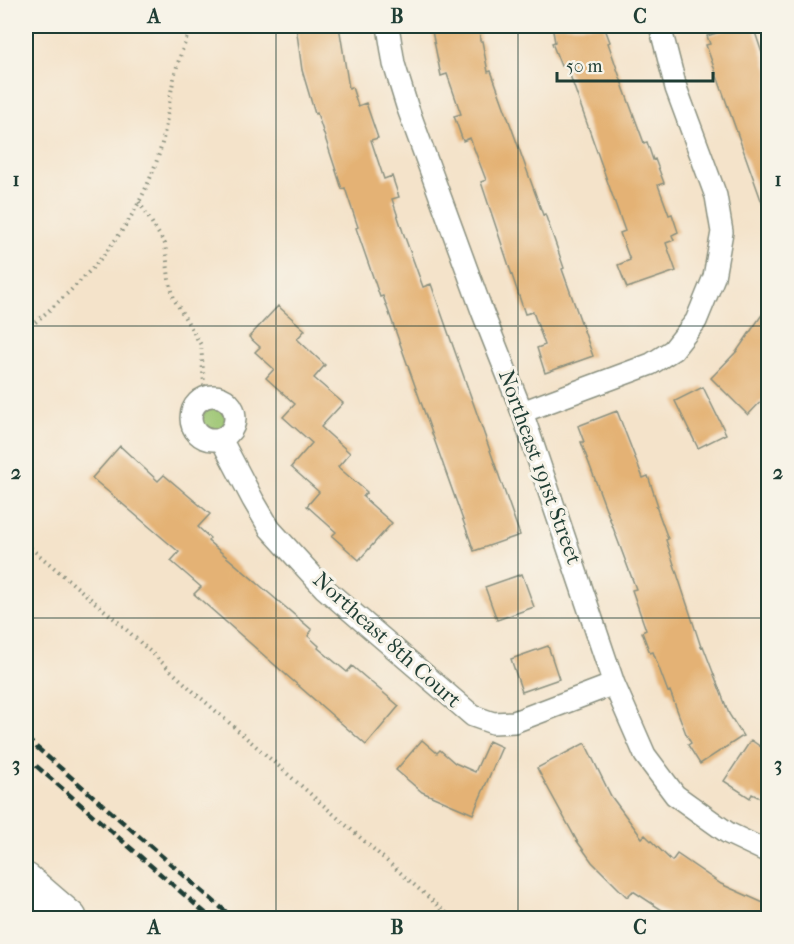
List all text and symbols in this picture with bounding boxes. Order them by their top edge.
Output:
text: A [146,5,162,28]
text: B [390,5,404,28]
text: C [633,5,647,28]
scale bar [557,45,713,83]
text: 50 m [566,56,603,77]
text: 1 [12,168,20,191]
text: 1 [774,168,782,191]
street label: Northeast 191st Street [493,366,587,568]
text: 2 [11,461,21,484]
text: 2 [773,461,783,484]
street label: Northeast 8th Court [308,567,466,713]
text: 3 [12,753,20,776]
text: 3 [774,753,782,776]
text: A [146,916,162,939]
text: B [390,916,404,939]
text: C [633,916,647,939]

